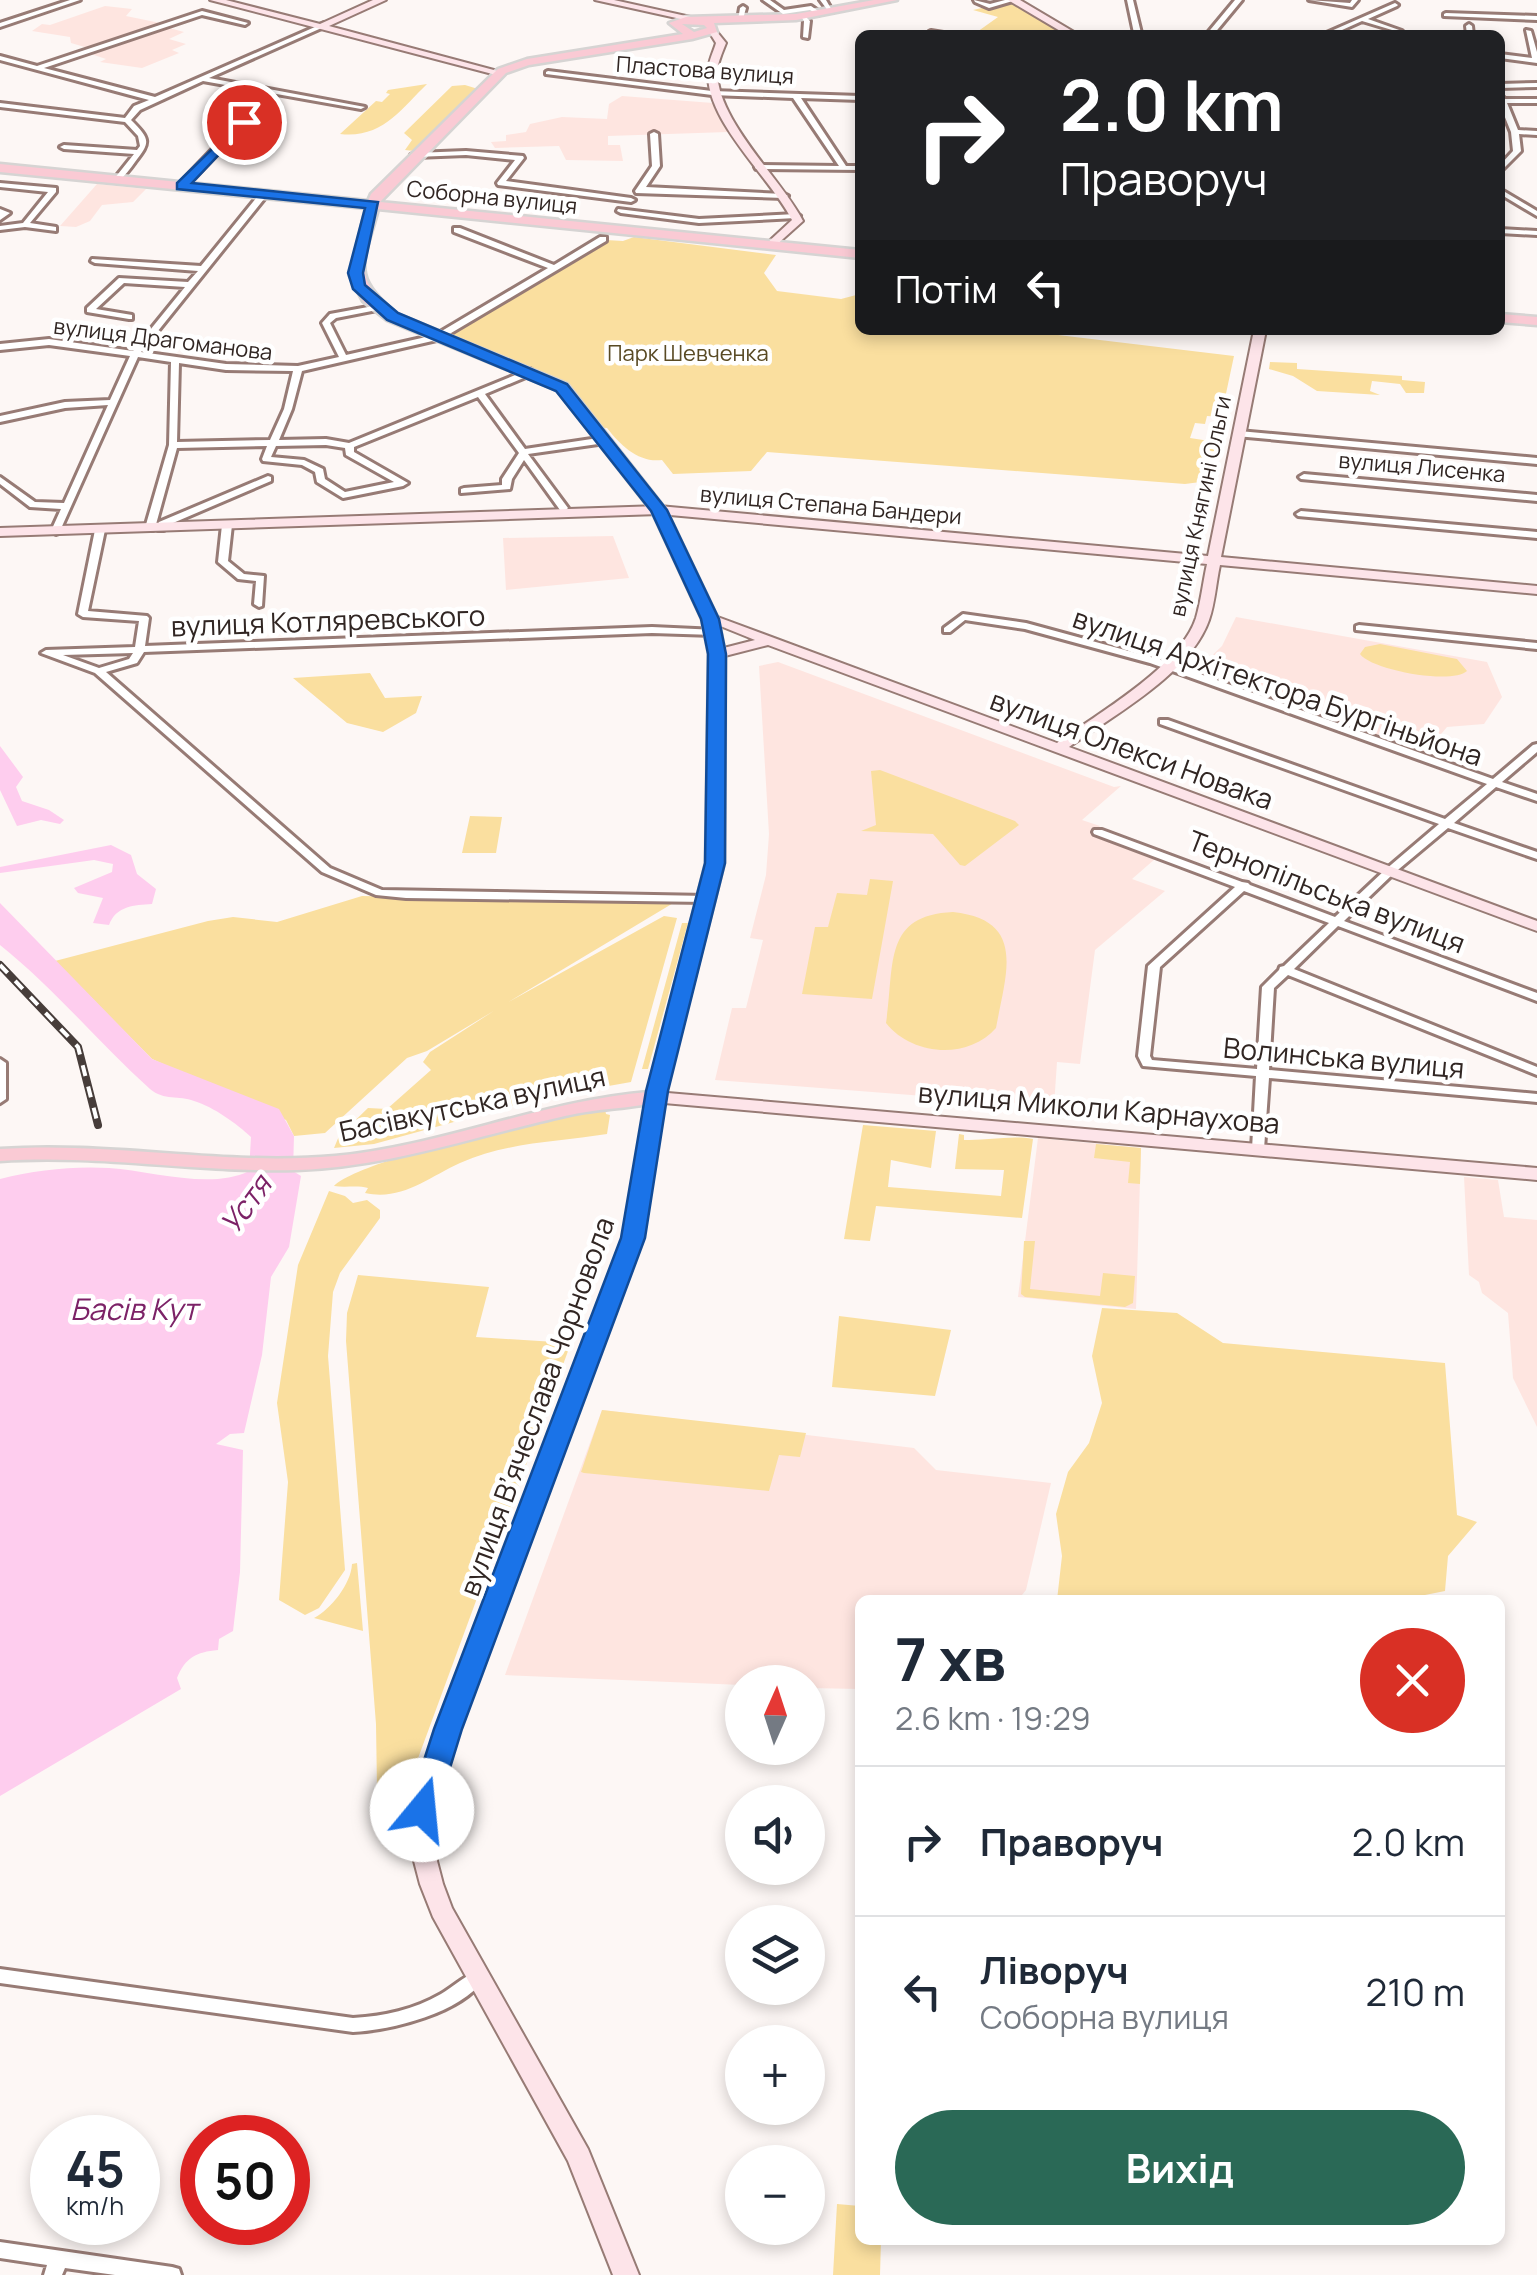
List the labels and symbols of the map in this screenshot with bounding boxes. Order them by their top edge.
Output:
street label: Пластова вулиця [615,49,795,91]
pin [202,80,287,165]
street label: Соборна вулиця [405,173,579,221]
street label: вулиця Драгоманова [52,311,274,367]
park label: Парк Шевченка [607,338,769,368]
street label: вулиця Княгині Ольги [1162,393,1238,619]
street label: вулиця Лисенка [1337,445,1507,489]
street label: вулиця Степана Бандери [699,479,963,531]
street label: вулиця Котляревського [170,596,486,644]
street label: вулиця Архітектора Бургіньйона [1068,598,1488,774]
street label: вулиця Олекси Новака [985,680,1279,818]
street label: Тернопільська вулиця [1183,821,1471,961]
street label: Волинська вулиця [1222,1028,1466,1086]
street label: Басівкутська вулиця [335,1056,609,1150]
street label: вулиця Миколи Карнаухова [917,1072,1281,1142]
water label: Устя [210,1164,282,1242]
street label: вулиця Вʼячеслава Чорновола [450,1211,622,1601]
water label: Басів Кут [70,1288,202,1329]
north arrow [725,1665,825,1765]
position arrow [370,1758,474,1862]
speed limit sign: 50 [180,2115,310,2245]

